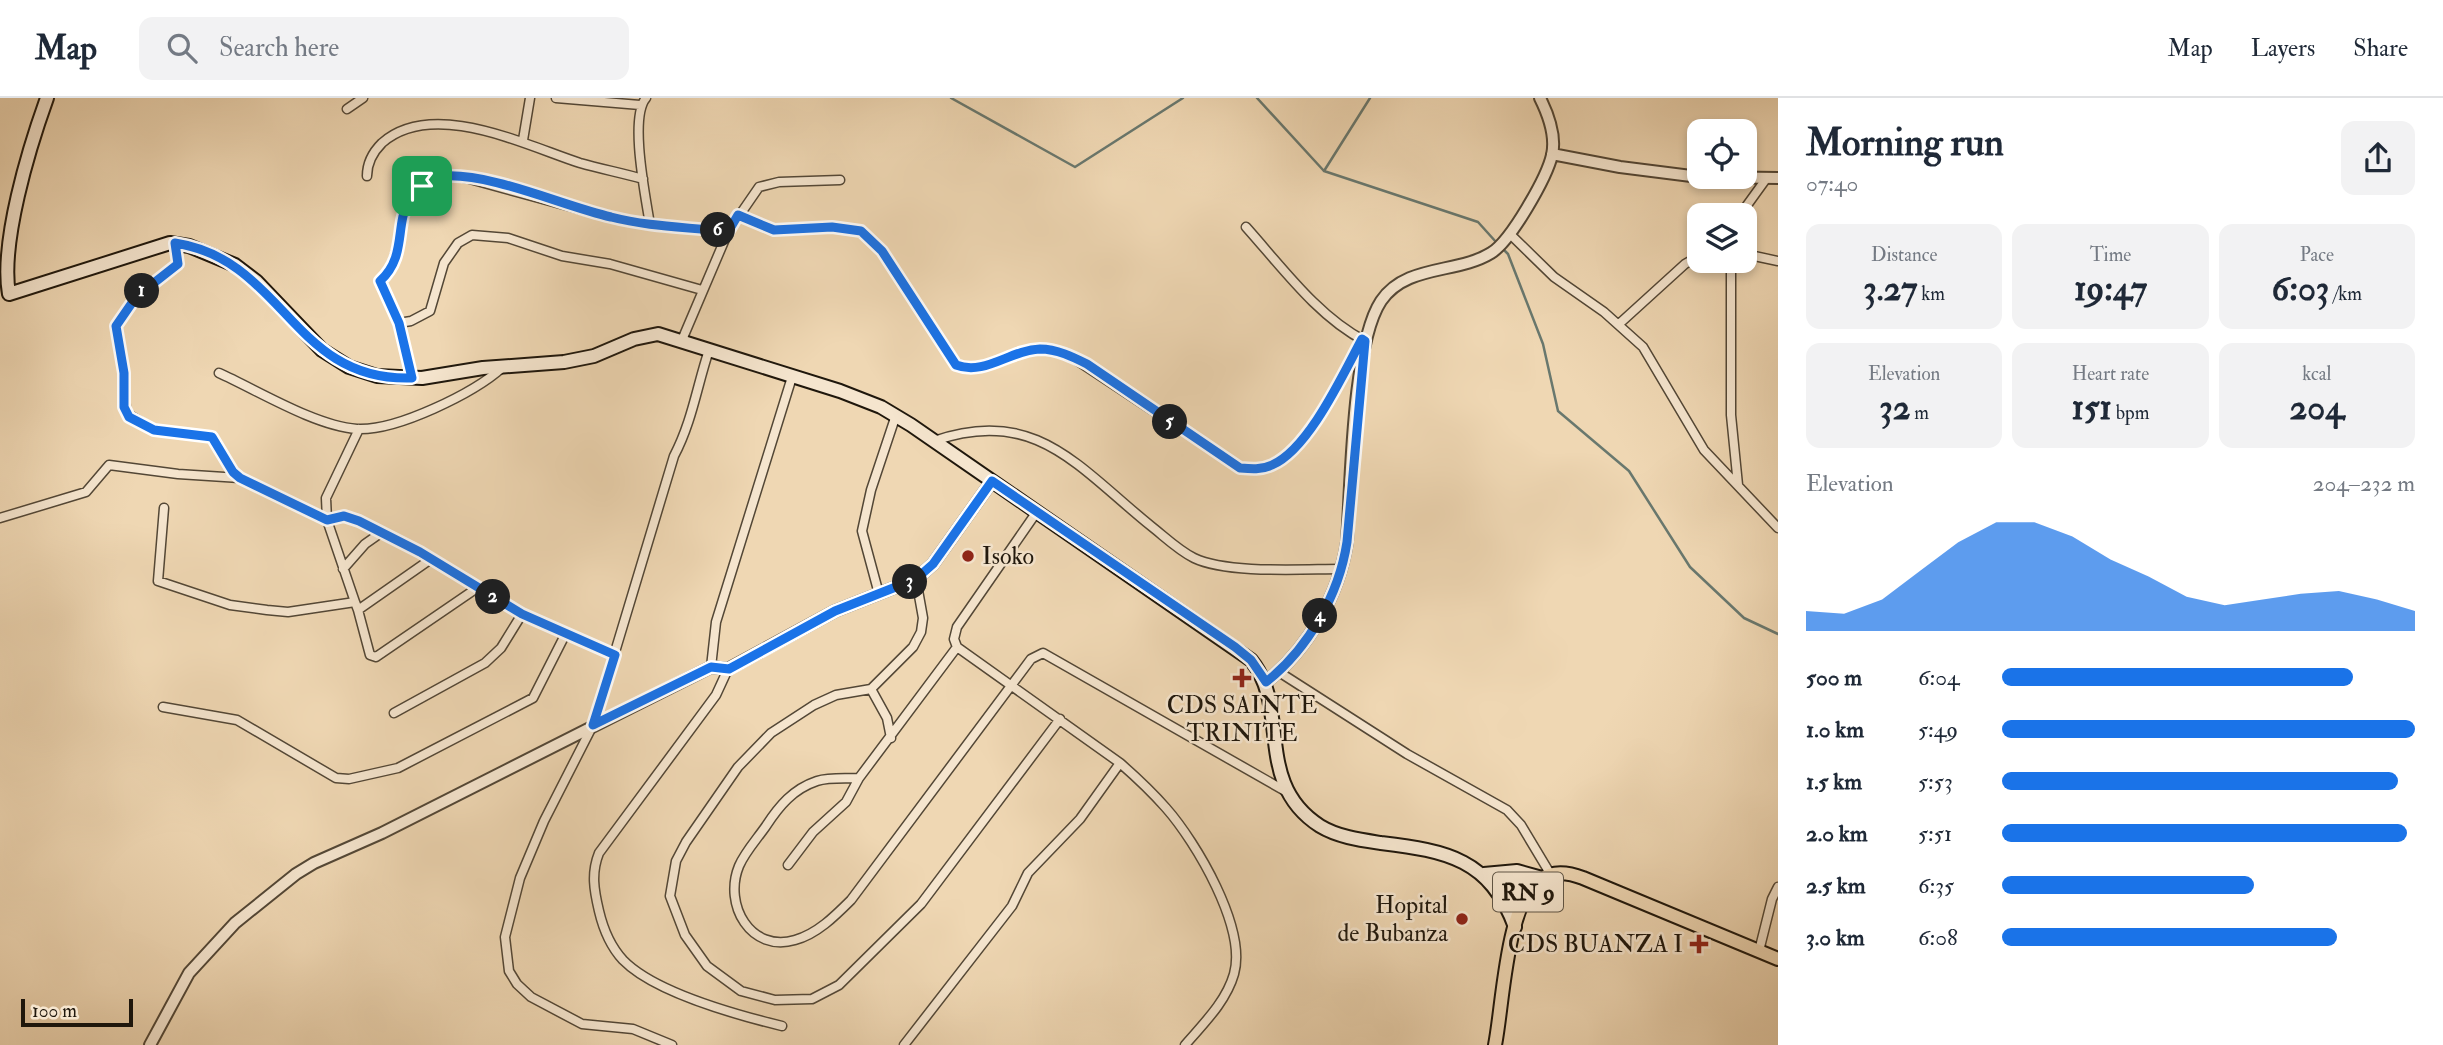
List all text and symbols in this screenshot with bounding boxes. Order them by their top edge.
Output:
search box [139,17,629,80]
text: Map [35,28,97,69]
icon: search [163,29,201,67]
text: Search here [219,32,339,64]
text: Map [2168,33,2213,64]
text: Layers [2251,33,2315,64]
text: Share [2353,33,2408,64]
map controls [1687,119,1757,273]
button: locate [1687,119,1757,189]
text: Morning run [1806,119,2004,167]
button: share [2341,121,2415,195]
pin [392,156,452,216]
icon: arrive [403,167,441,205]
text: 07:40 [1806,169,1858,198]
button: layers [1687,203,1757,273]
pin: 6 [700,212,736,248]
text: 6 [713,217,722,241]
text: Distance [1871,243,1937,267]
text: Time [2090,243,2131,267]
text: Pace [2300,243,2334,267]
text: 3.27 [1863,267,1917,311]
text: 19:47 [2074,267,2147,311]
text: 6:03 [2272,267,2329,311]
pin: 1 [124,274,160,308]
text: 1 [138,278,145,302]
text: km [1917,282,1945,306]
text: /km [2329,282,2362,306]
text: Elevation [1868,362,1940,386]
text: Heart rate [2072,362,2149,386]
text: kcal [2302,362,2331,386]
text: 32 [1879,386,1910,430]
text: 151 [2072,386,2112,430]
text: 204 [2290,386,2344,430]
text: m [1910,401,1929,425]
text: bpm [2112,401,2149,425]
pin: 5 [1152,404,1188,440]
text: 5 [1165,409,1174,433]
text: Elevation [1806,469,1894,498]
text: 204–232 m [2313,469,2415,498]
place label: Isoko [982,541,1034,572]
marker: Isoko [960,548,976,564]
pin: 3 [892,564,928,600]
text: 3 [906,569,913,593]
pin: 2 [476,580,510,614]
text: 2 [488,584,497,608]
pin: 4 [1302,598,1338,634]
text: 4 [1314,603,1325,627]
text: 500 m [1806,663,1862,692]
text: 6:04 [1918,663,1959,692]
marker: CDS SAINTE TRINITE [1232,668,1252,688]
place label: CDS SAINTE TRINITE [1167,690,1317,749]
text: 1.0 km [1806,715,1864,744]
text: 5:49 [1918,715,1958,744]
text: 1.5 km [1806,767,1862,796]
text: 5:53 [1918,767,1953,796]
text: 2.0 km [1806,819,1868,848]
text: 5:51 [1918,819,1952,848]
text: 2.5 km [1806,871,1866,900]
text: 6:35 [1918,871,1954,900]
road number: RN 9 [1493,872,1563,912]
place label: Hopital de Bubanza [1338,890,1449,949]
marker: Hopital de Bubanza [1454,911,1470,927]
text: 3.0 km [1806,923,1865,952]
text: 6:08 [1918,923,1958,952]
place label: CDS BUANZA I [1508,929,1683,960]
marker: CDS BUANZA I [1689,934,1709,954]
scale bar [21,996,133,1028]
text: 100 m [32,999,77,1023]

